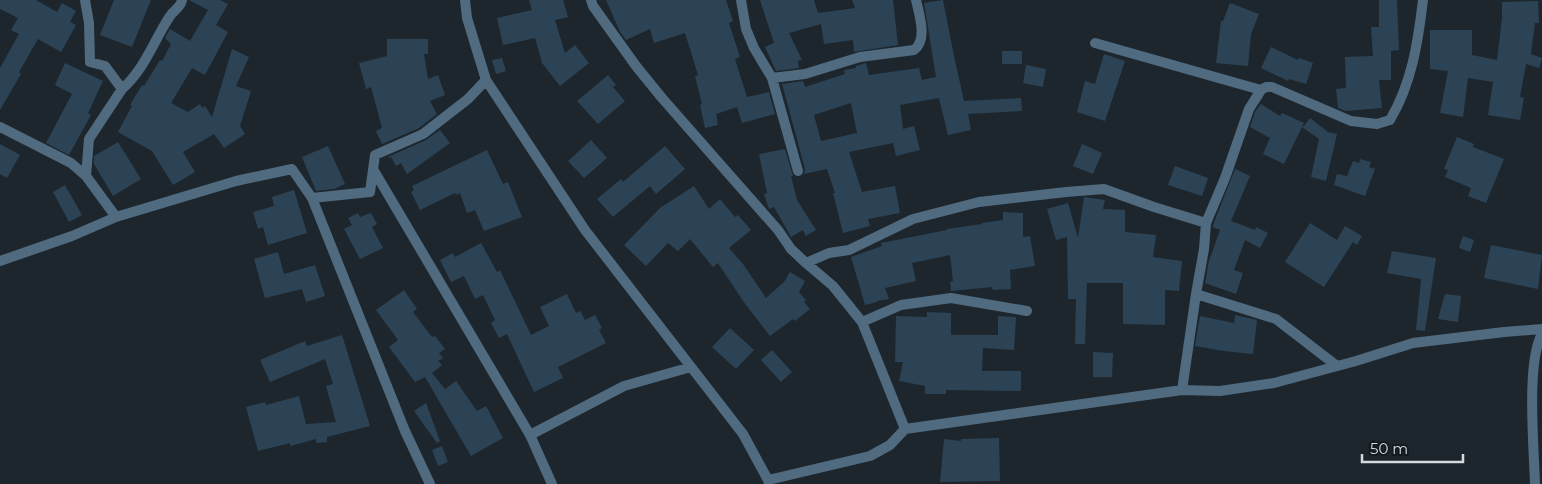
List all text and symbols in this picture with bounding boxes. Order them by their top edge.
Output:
scale bar [1362,432,1463,464]
text: 50 m [1370,439,1408,458]

